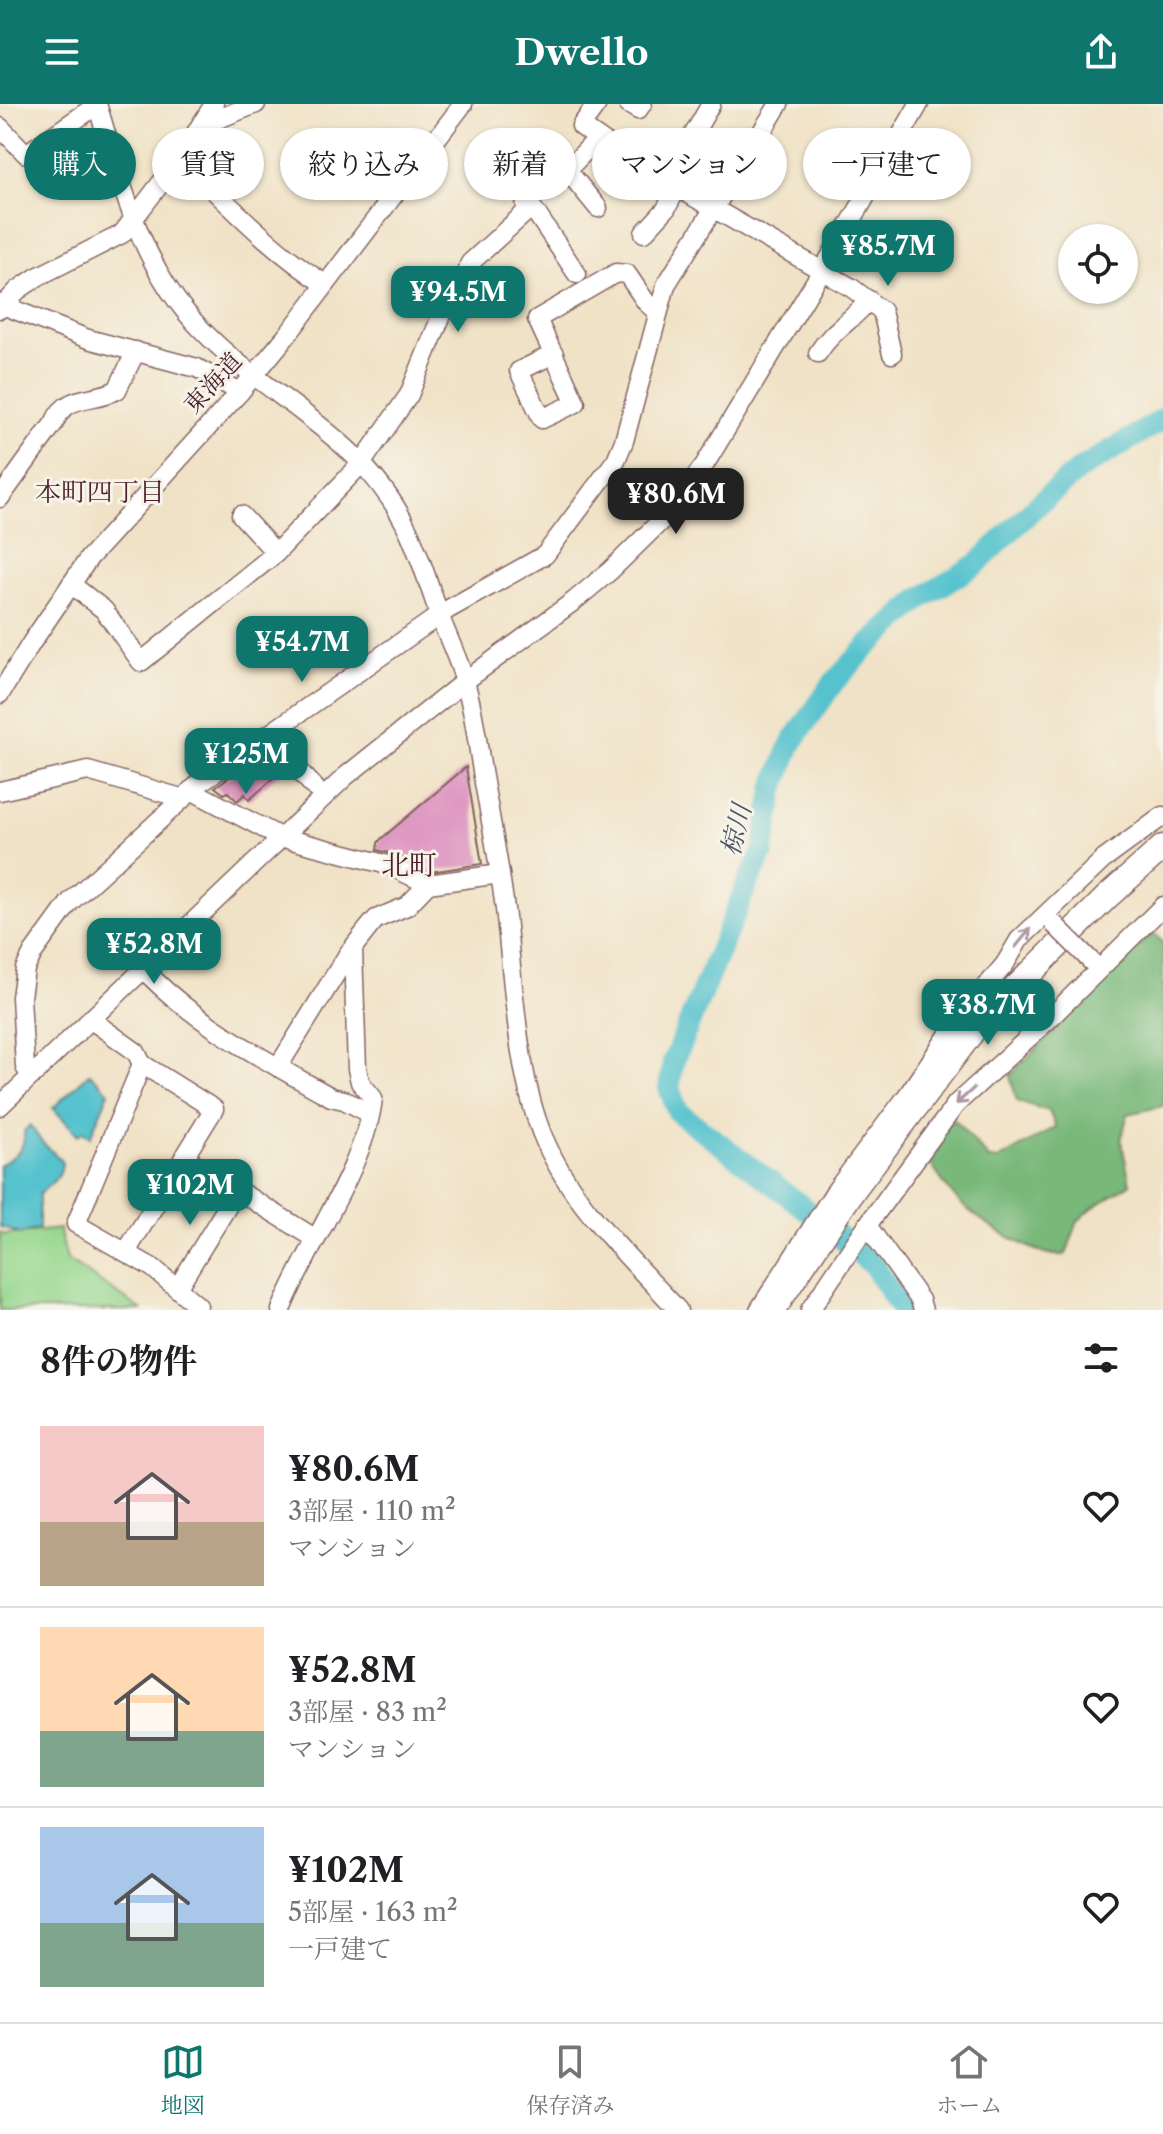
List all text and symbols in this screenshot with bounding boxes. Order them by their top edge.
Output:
icon: menu [40,30,84,74]
text: Dwello [514,30,649,74]
icon: share [1079,30,1123,74]
chip: 購入 [24,128,136,200]
chip: 賃貸 [152,128,264,200]
chip: 絞り込み [280,128,448,200]
chip: 新着 [464,128,576,200]
chip: マンション [592,128,787,200]
chip: 一戸建て [803,128,971,200]
pin: ¥85.7M [823,220,953,288]
map controls [1058,224,1138,304]
button: locate [1058,224,1138,304]
text: ¥85.7M [840,230,936,262]
pin: ¥94.5M [393,266,523,334]
text: ¥94.5M [409,276,507,308]
street label: 東海道 [178,346,247,419]
pin: ¥80.6M [611,468,741,536]
district label: 本町四丁目 [35,476,165,508]
text: ¥80.6M [626,478,726,510]
pin: ¥54.7M [237,616,367,684]
text: ¥54.7M [254,626,350,658]
pin: ¥125M [190,728,302,796]
text: ¥125M [203,738,289,770]
water label: 椋川 [714,798,759,859]
district label: 北町 [381,848,437,882]
pin: ¥52.8M [89,918,219,986]
text: ¥52.8M [105,928,203,960]
one-way arrow [1014,928,1032,949]
pin: ¥38.7M [923,979,1053,1047]
text: ¥38.7M [940,989,1036,1021]
one-way arrow [956,1086,976,1104]
pin: ¥102M [134,1159,246,1227]
text: ¥102M [146,1169,234,1201]
icon: filters [1079,1336,1123,1380]
text: 8件の物件 [40,1340,197,1382]
text: ¥80.6M [288,1448,419,1490]
icon: home [104,1458,200,1554]
icon: heart [1079,1484,1123,1528]
text: 3部屋 · 110 m² [288,1495,456,1527]
text: マンション [288,1532,417,1564]
text: ¥52.8M [288,1649,417,1691]
icon: home [104,1659,200,1755]
icon: heart [1079,1685,1123,1729]
text: 3部屋 · 83 m² [288,1696,447,1728]
text: マンション [288,1733,417,1765]
text: ¥102M [288,1849,404,1891]
icon: home [104,1859,200,1955]
icon: heart [1079,1885,1123,1929]
text: 5部屋 · 163 m² [288,1896,458,1928]
text: 一戸建て [288,1933,392,1965]
tab: 地図 [161,2040,205,2119]
tab: 保存済み [526,2040,614,2119]
tab: ホーム [936,2040,1002,2119]

